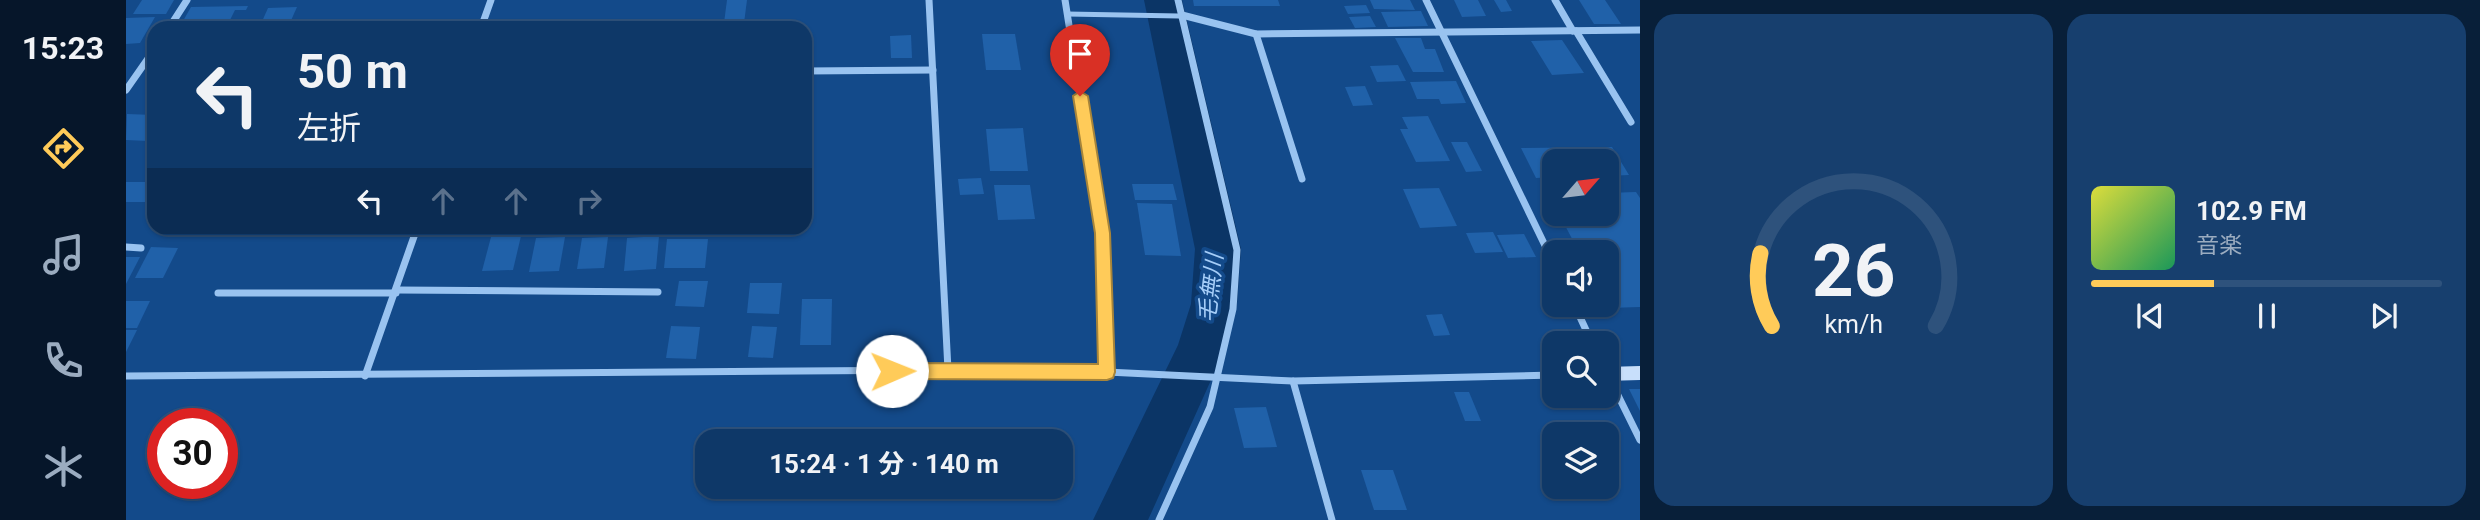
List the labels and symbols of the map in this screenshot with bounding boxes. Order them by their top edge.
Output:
pin [1050,24,1110,96]
north arrow [1542,149,1619,226]
water label: 毛無川 [1193,249,1229,324]
position arrow [855,334,929,408]
speed limit sign: 30 [147,408,238,499]

